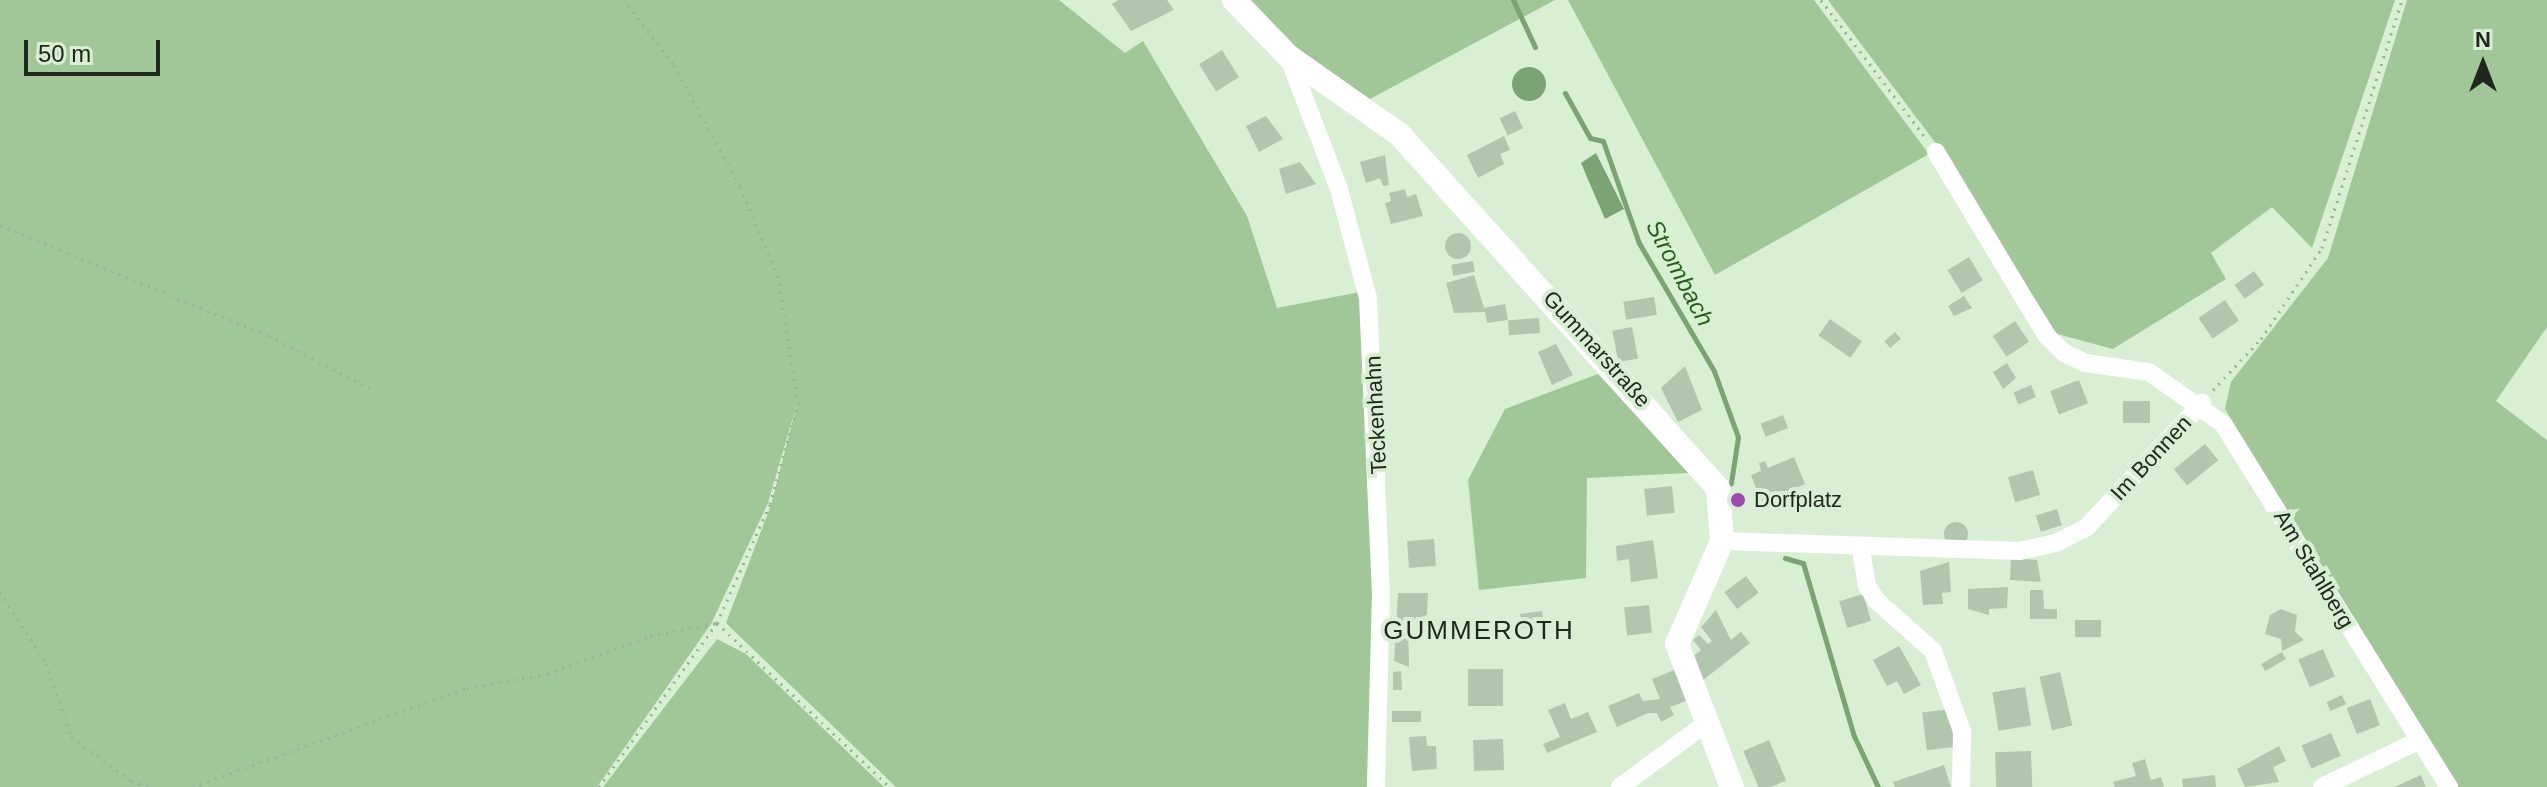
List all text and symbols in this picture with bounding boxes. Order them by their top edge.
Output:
scale bar [28,24,164,74]
north arrow [2443,24,2523,104]
text: N [2475,27,2491,52]
text: 50 m [38,40,91,67]
water label: Strombach [1640,215,1720,331]
street label: Gummarstraße [1538,285,1656,413]
street label: Teckenhahn [1360,355,1392,475]
street label: Im Bonnen [2105,410,2197,506]
place label: Dorfplatz [1754,487,1842,513]
marker: Dorfplatz [1729,491,1747,509]
street label: Am Stahlberg [2268,505,2360,633]
district label: GUMMEROTH [1383,615,1575,647]

